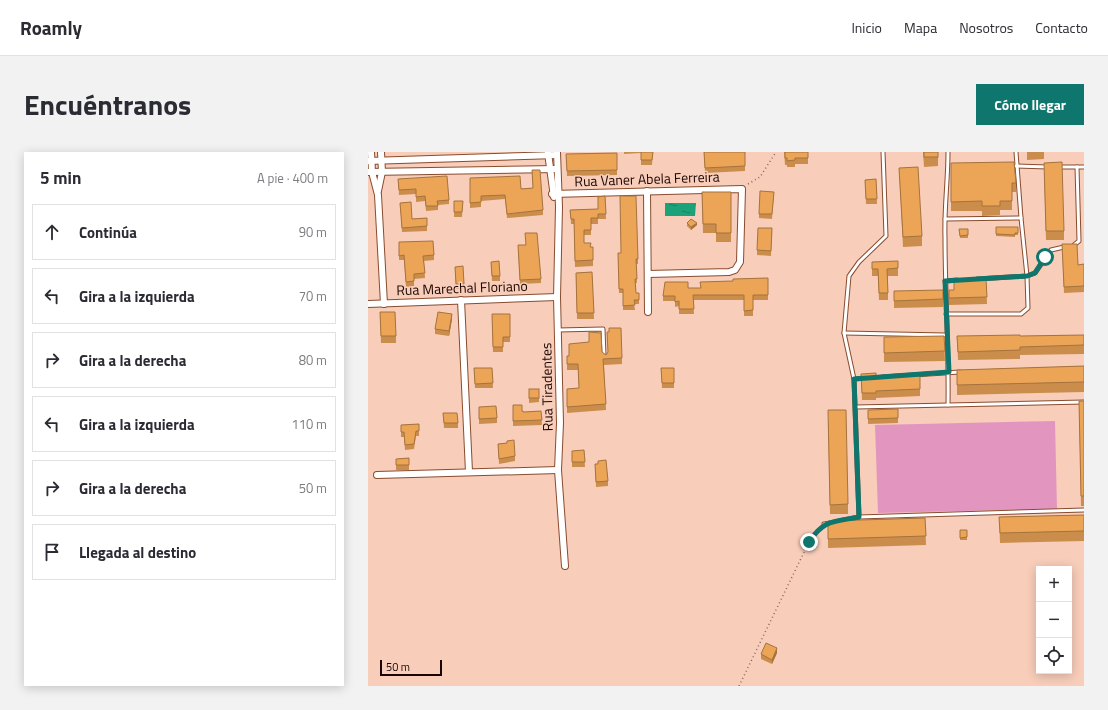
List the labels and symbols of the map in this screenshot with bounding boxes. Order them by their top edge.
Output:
street label: Rua Vaner Abela Ferreira [574,165,720,192]
route start [1036,248,1054,266]
street label: Rua Marechal Floriano [396,275,528,300]
street label: Rua Tiradentes [535,342,558,432]
route end [800,533,818,551]
scale bar [380,658,442,677]

